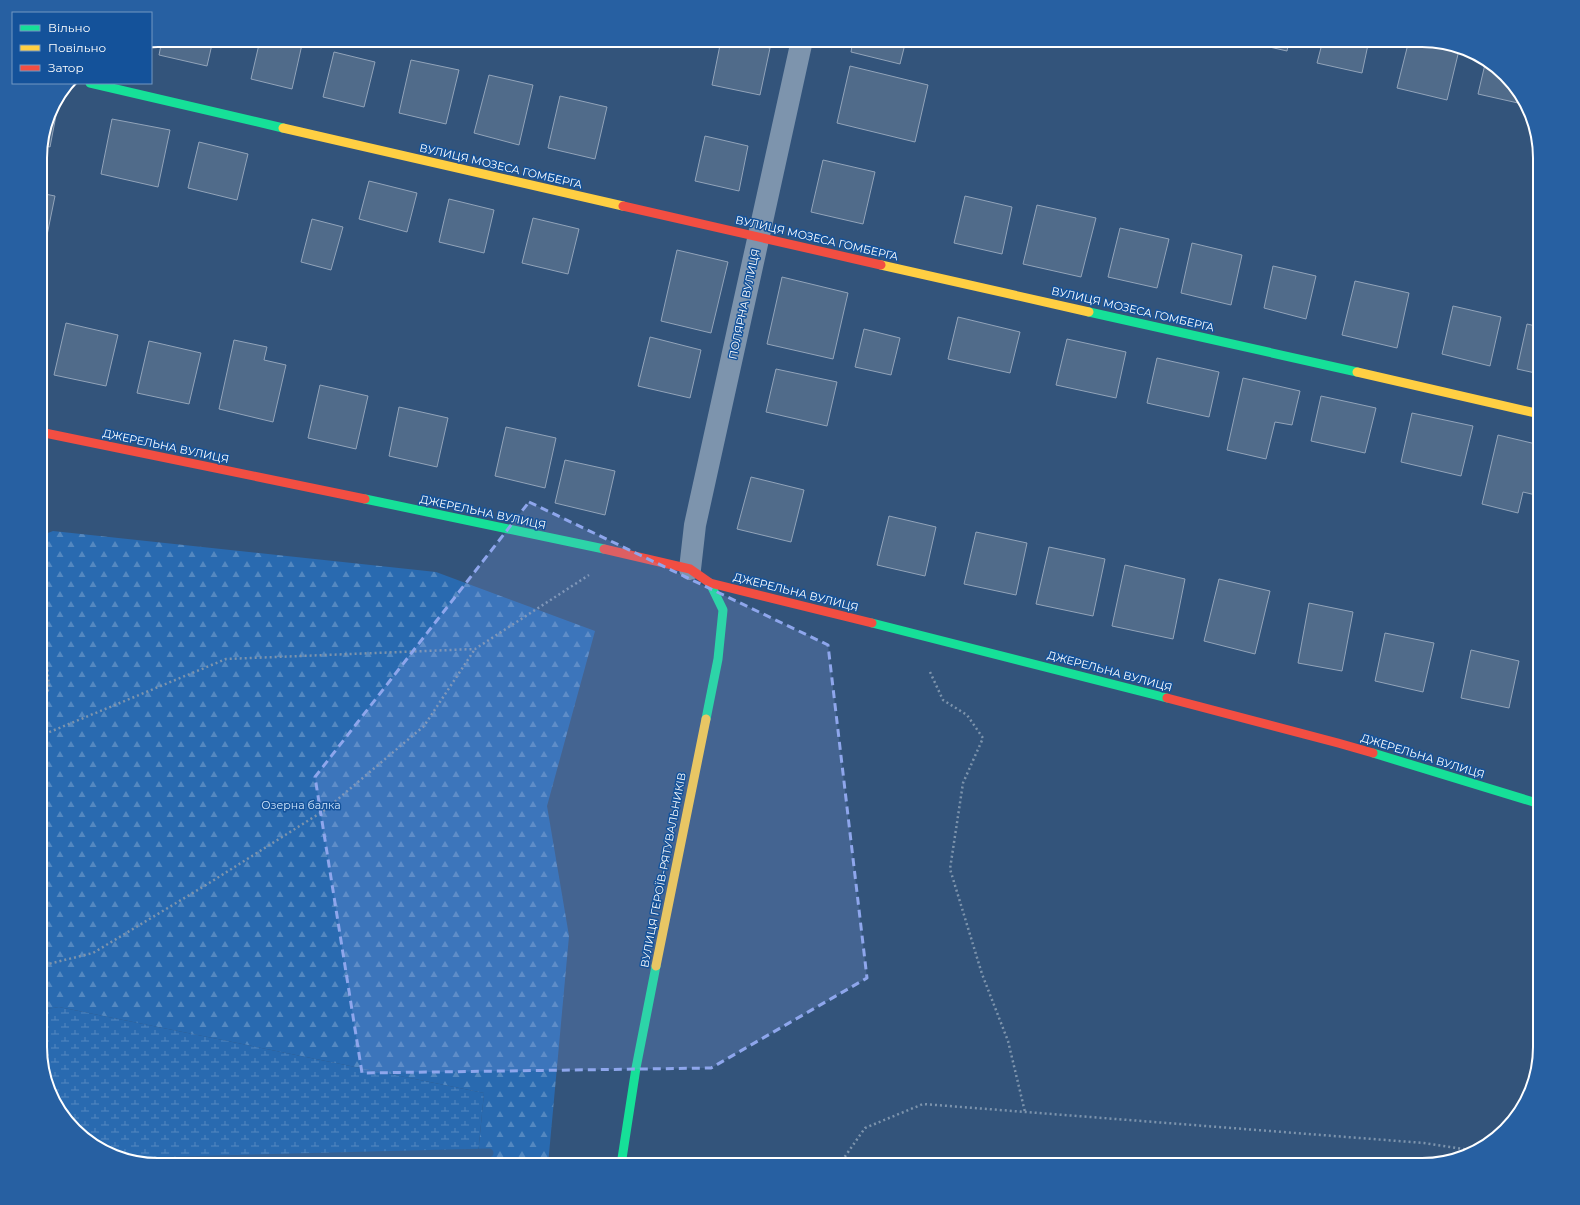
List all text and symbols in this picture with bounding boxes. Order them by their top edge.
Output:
legend [12,12,152,84]
text: Вільно [48,20,91,35]
text: Повільно [48,40,107,55]
text: Затор [48,60,84,75]
street label: ВУЛИЦЯ МОЗЕСА ГОМБЕРГА [418,140,585,192]
street label: ВУЛИЦЯ МОЗЕСА ГОМБЕРГА [734,212,901,264]
street label: ПОЛЯРНА ВУЛИЦЯ [725,247,763,361]
street label: ВУЛИЦЯ МОЗЕСА ГОМБЕРГА [1050,283,1217,335]
street label: ДЖЕРЕЛЬНА ВУЛИЦЯ [102,426,230,466]
street label: ДЖЕРЕЛЬНА ВУЛИЦЯ [419,492,547,532]
street label: ДЖЕРЕЛЬНА ВУЛИЦЯ [732,570,860,614]
street label: ДЖЕРЕЛЬНА ВУЛИЦЯ [1046,648,1174,694]
street label: ДЖЕРЕЛЬНА ВУЛИЦЯ [1359,731,1487,781]
street label: ВУЛИЦЯ ГЕРОЇВ-РЯТУВАЛЬНИКІВ [637,771,689,969]
park label: Озерна балка [261,798,341,812]

